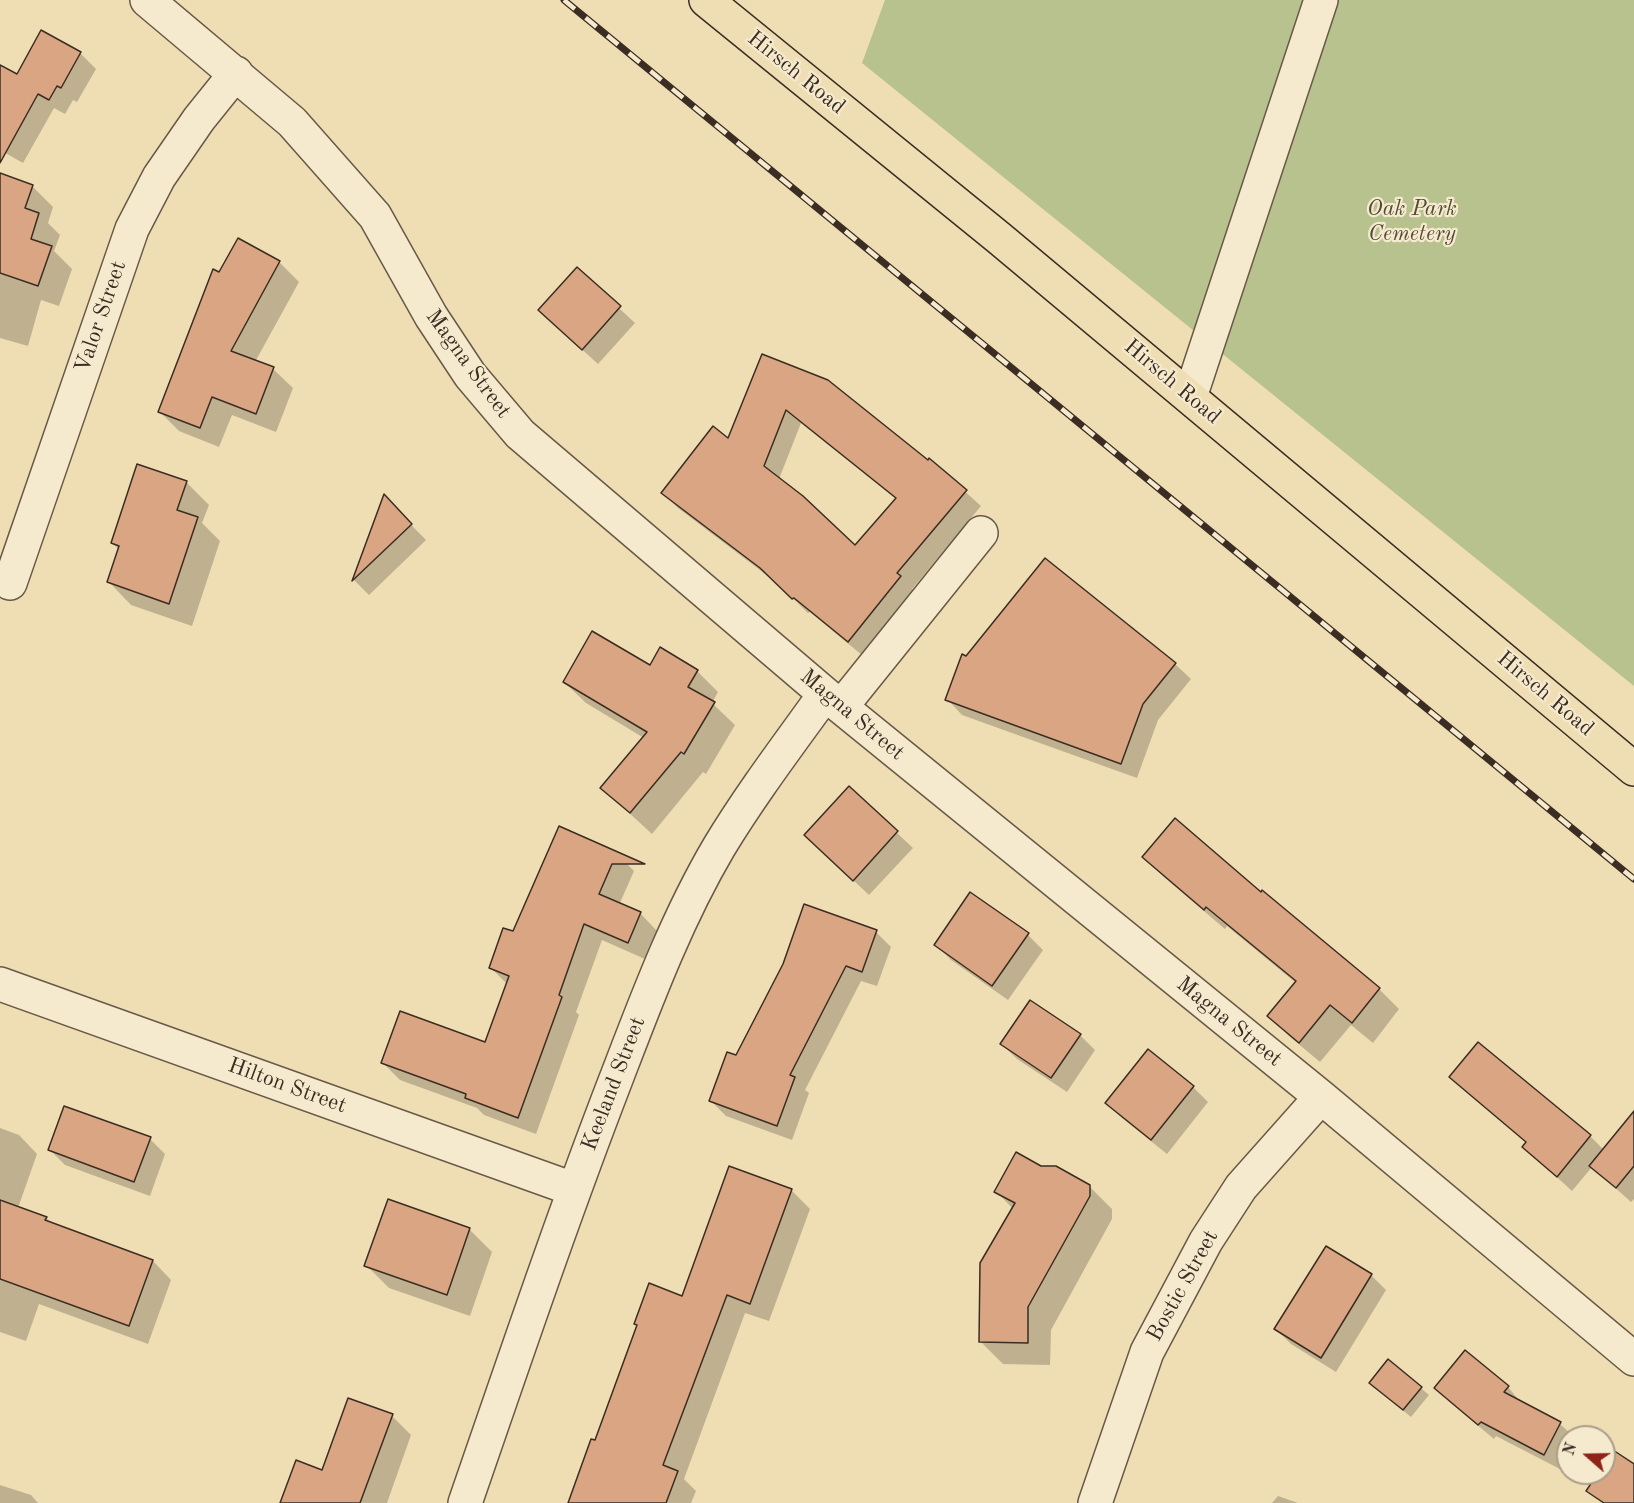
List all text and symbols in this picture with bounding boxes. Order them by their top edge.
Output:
street label: Hirsch Road [742,25,850,121]
park label: Oak Park Cemetery [1367,196,1457,248]
street label: Valor Street [70,258,132,376]
street label: Magna Street [420,304,516,424]
street label: Hirsch Road [1118,334,1226,430]
street label: Hirsch Road [1491,646,1599,742]
street label: Magna Street [794,664,910,766]
street label: Magna Street [1171,971,1287,1073]
street label: Keeland Street [576,1013,652,1155]
street label: Hilton Street [224,1052,350,1120]
street label: Bostic Street [1142,1226,1224,1346]
north arrow [1556,1425,1616,1485]
text: N [1561,1441,1581,1458]

